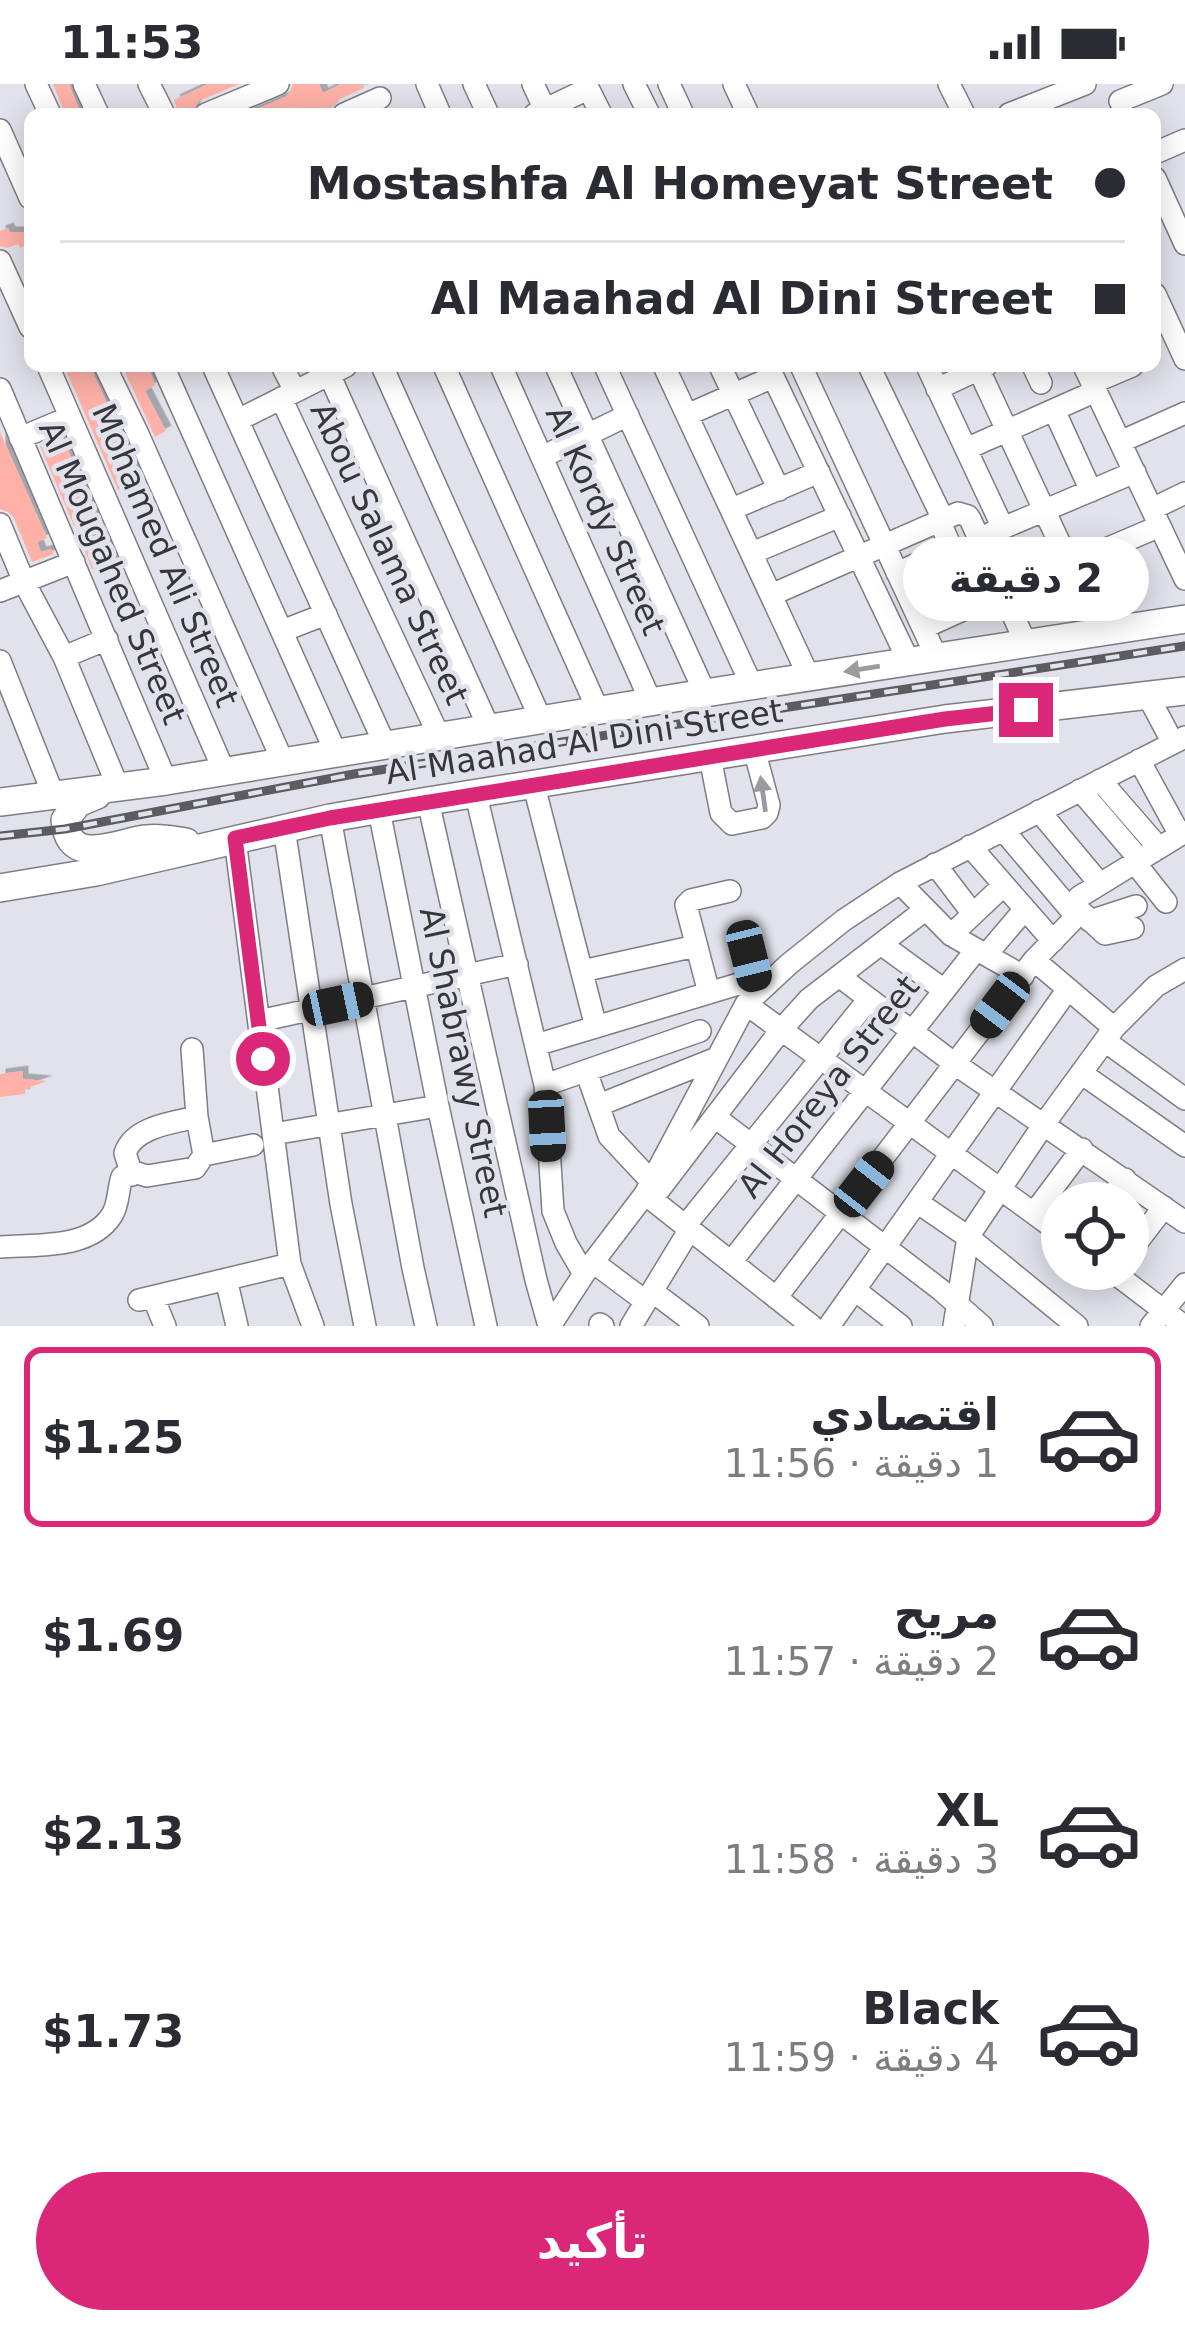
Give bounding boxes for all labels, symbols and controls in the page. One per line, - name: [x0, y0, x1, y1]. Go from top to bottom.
- text: 11:53: [60, 16, 203, 69]
- text: Mostashfa Al Homeyat Street: [307, 157, 1053, 210]
- text: Al Maahad Al Dini Street: [431, 272, 1053, 325]
- street label: Abou Salama Street: [302, 396, 477, 711]
- street label: Mohamed Ali Street: [84, 398, 247, 713]
- street label: Al Kordy Street: [538, 400, 674, 641]
- street label: Al Mougahed Street: [31, 415, 194, 730]
- callout: 2 دقيقة: [903, 536, 1149, 620]
- text: 2 دقيقة: [949, 556, 1103, 601]
- one-way arrow: [843, 660, 880, 679]
- route end: [999, 683, 1053, 737]
- street label: Al Maahad Al Dini Street: [383, 691, 785, 792]
- one-way arrow: [753, 775, 772, 812]
- street label: Al Shabrawy Street: [412, 903, 515, 1221]
- car: [723, 917, 775, 995]
- car: [964, 965, 1036, 1045]
- street label: Al Horeya Street: [730, 968, 927, 1205]
- car: [299, 979, 377, 1029]
- route start: [236, 1032, 290, 1086]
- car: [527, 1089, 567, 1163]
- car: [828, 1145, 900, 1223]
- map controls: [1041, 1182, 1149, 1290]
- button: locate: [1041, 1182, 1149, 1290]
- icon: car: [1035, 1383, 1143, 1491]
- text: اقتصادي: [810, 1388, 999, 1441]
- text: $1.25: [42, 1411, 184, 1464]
- text: 1 دقيقة · 11:56: [724, 1441, 999, 1486]
- icon: car: [1035, 1581, 1143, 1689]
- text: مريح: [894, 1586, 999, 1639]
- text: $1.69: [42, 1609, 184, 1662]
- text: 2 دقيقة · 11:57: [724, 1639, 999, 1684]
- icon: car: [1035, 1779, 1143, 1887]
- text: XL: [936, 1784, 999, 1837]
- text: $2.13: [42, 1807, 184, 1860]
- text: 3 دقيقة · 11:58: [724, 1837, 999, 1882]
- icon: car: [1035, 1977, 1143, 2085]
- text: Black: [862, 1982, 999, 2035]
- text: $1.73: [42, 2005, 184, 2058]
- text: 4 دقيقة · 11:59: [724, 2035, 999, 2080]
- button: تأكيد: [36, 2172, 1149, 2310]

